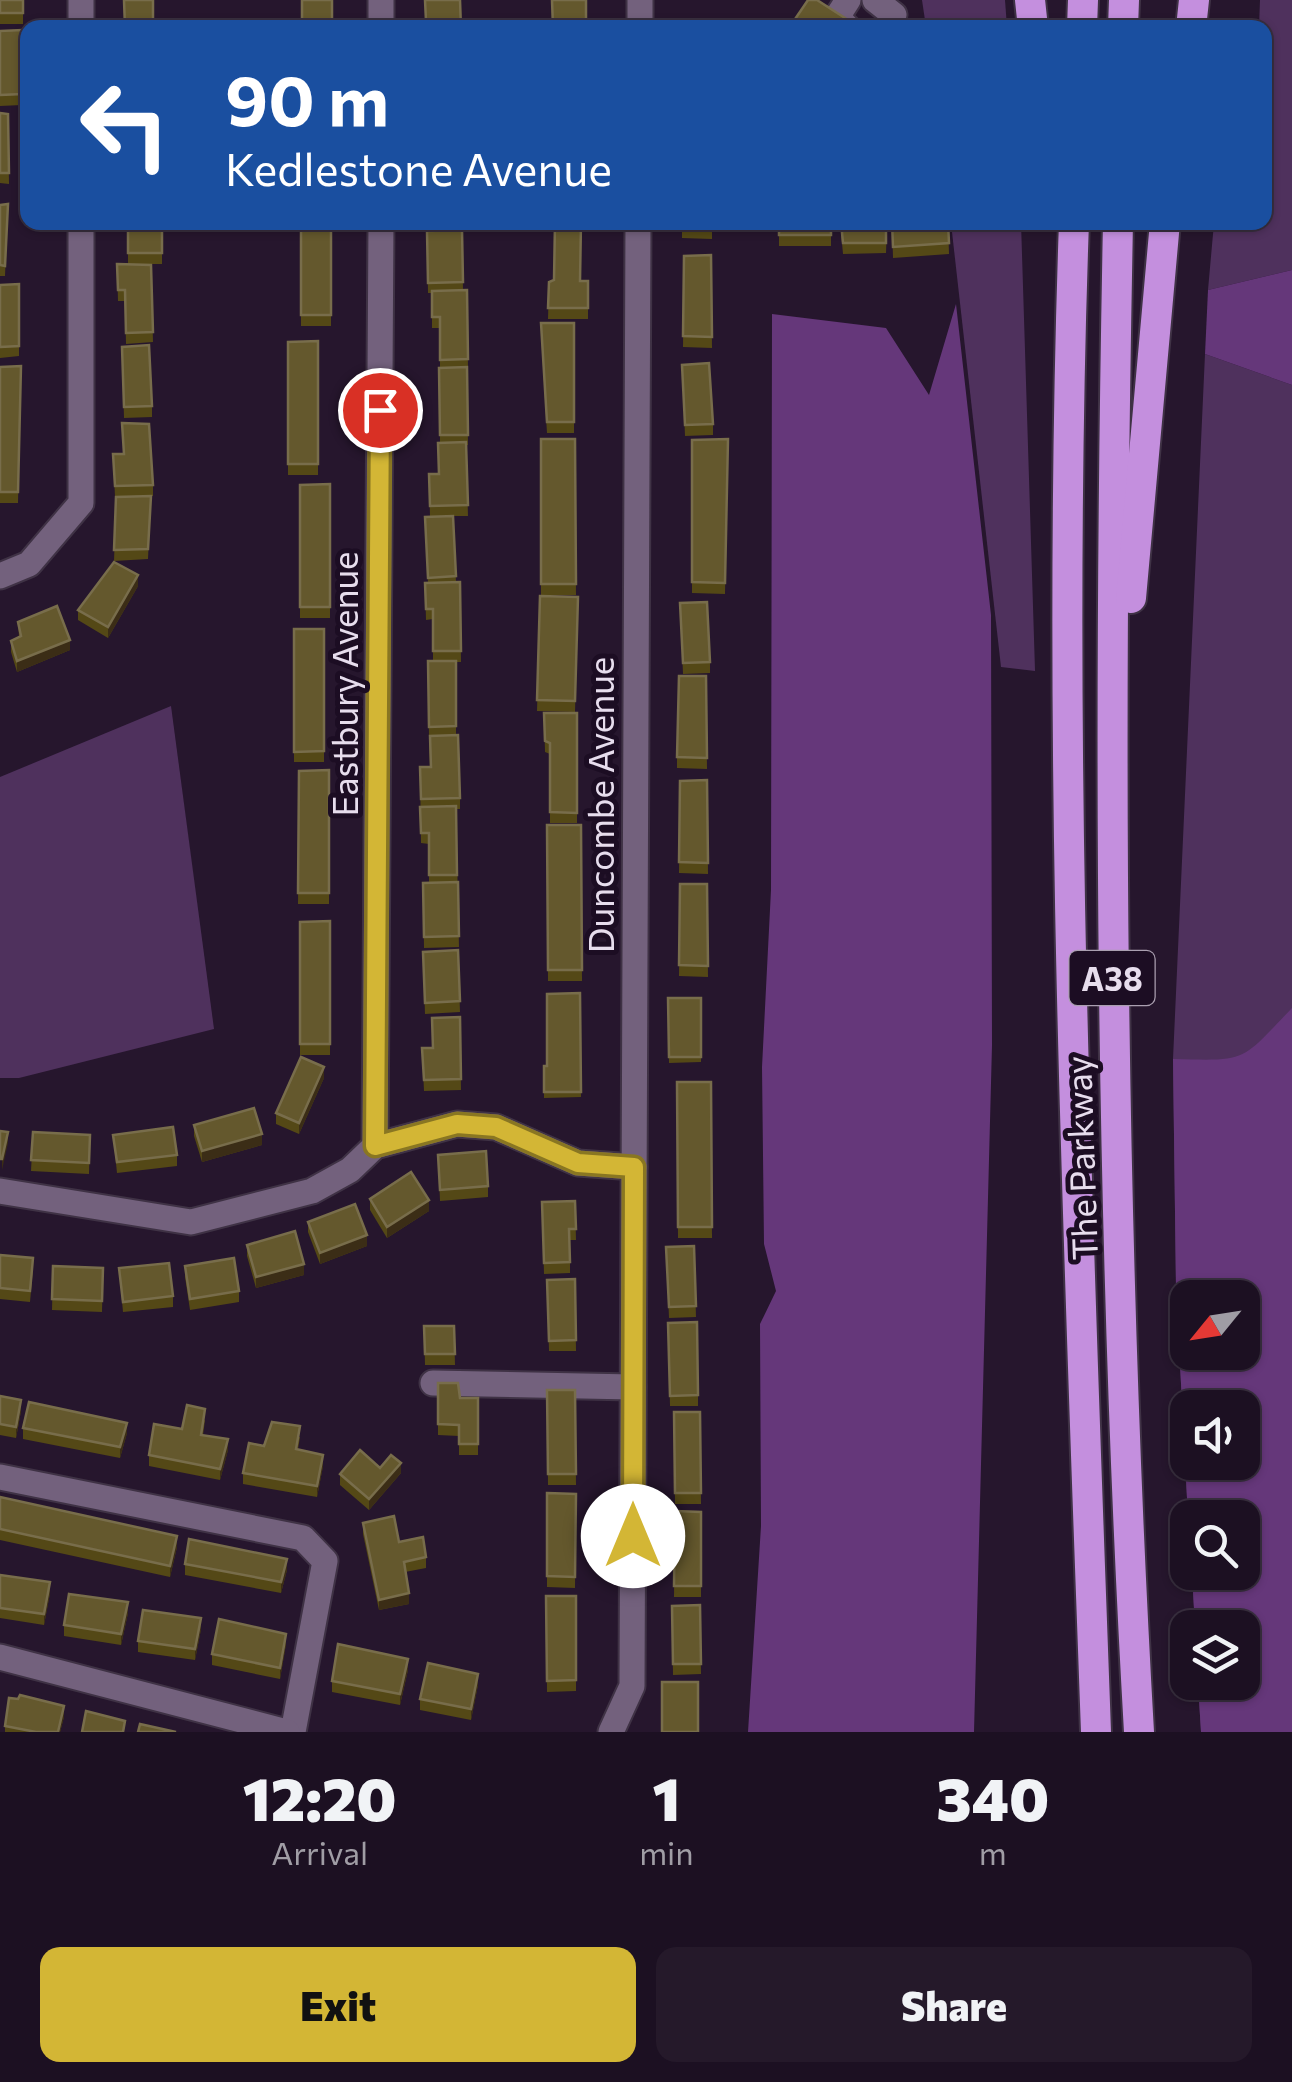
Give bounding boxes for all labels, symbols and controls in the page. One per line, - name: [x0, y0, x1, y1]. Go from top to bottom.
- text: 90 m: [225, 55, 389, 140]
- icon: left: [60, 60, 190, 190]
- text: Kedlestone Avenue: [225, 140, 612, 195]
- pin: [338, 368, 423, 453]
- icon: arrive: [353, 383, 408, 438]
- street label: Eastbury Avenue: [322, 552, 365, 816]
- street label: Duncombe Avenue: [578, 657, 621, 953]
- road number: A38: [1070, 951, 1154, 1005]
- street label: The Parkway: [1055, 1055, 1105, 1261]
- north arrow: [1170, 1280, 1260, 1370]
- map controls: [1170, 1280, 1260, 1700]
- button: sound: [1170, 1390, 1260, 1480]
- position arrow: [581, 1484, 685, 1588]
- button: search: [1170, 1500, 1260, 1590]
- button: layers: [1170, 1610, 1260, 1700]
- text: 12:20: [243, 1760, 397, 1833]
- text: 1: [652, 1760, 680, 1833]
- text: 340: [936, 1760, 1049, 1833]
- text: Arrival: [271, 1832, 368, 1872]
- text: min: [639, 1832, 694, 1872]
- text: m: [979, 1832, 1007, 1872]
- button: Exit: [40, 1947, 636, 2062]
- button: Share: [656, 1947, 1252, 2062]

